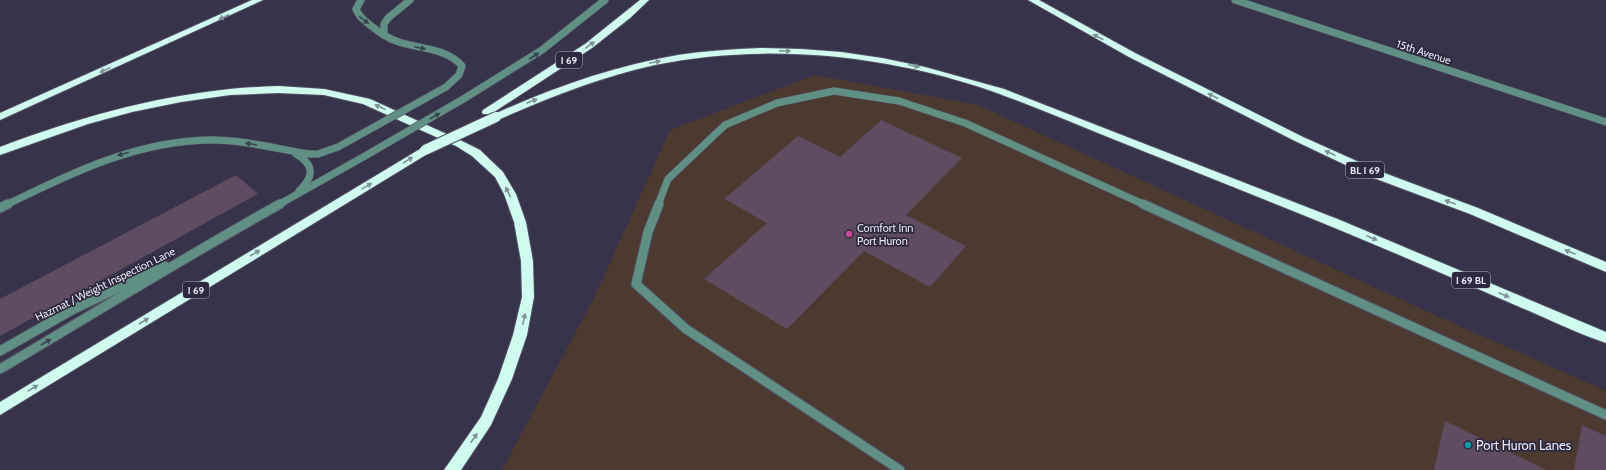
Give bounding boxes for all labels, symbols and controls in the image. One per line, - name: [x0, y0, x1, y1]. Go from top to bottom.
- one-way arrow: [218, 14, 229, 20]
- one-way arrow: [359, 16, 370, 24]
- one-way arrow: [1092, 33, 1104, 40]
- street label: 15th Avenue: [1395, 37, 1453, 68]
- one-way arrow: [585, 41, 595, 49]
- one-way arrow: [414, 45, 427, 51]
- one-way arrow: [779, 48, 792, 54]
- one-way arrow: [529, 52, 539, 60]
- road number: I 69: [556, 52, 582, 68]
- one-way arrow: [649, 59, 662, 65]
- one-way arrow: [907, 64, 920, 70]
- one-way arrow: [99, 67, 111, 73]
- one-way arrow: [1207, 93, 1219, 99]
- one-way arrow: [526, 98, 537, 104]
- one-way arrow: [374, 104, 386, 110]
- one-way arrow: [429, 112, 441, 119]
- one-way arrow: [245, 141, 257, 147]
- one-way arrow: [1324, 150, 1335, 156]
- one-way arrow: [117, 151, 129, 157]
- one-way arrow: [402, 157, 414, 164]
- road number: BL I 69: [1346, 162, 1384, 178]
- one-way arrow: [361, 182, 373, 189]
- one-way arrow: [505, 187, 511, 198]
- one-way arrow: [1443, 199, 1455, 205]
- place label: Comfort Inn Port Huron: [857, 221, 914, 248]
- marker: Comfort Inn Port Huron: [844, 229, 854, 239]
- one-way arrow: [1366, 235, 1377, 241]
- street label: Hazmat / Weight Inspection Lane: [33, 244, 178, 324]
- one-way arrow: [1564, 248, 1576, 255]
- one-way arrow: [249, 250, 261, 257]
- road number: I 69 BL: [1452, 272, 1490, 288]
- road number: I 69: [183, 282, 209, 298]
- one-way arrow: [1499, 292, 1511, 298]
- one-way arrow: [521, 313, 527, 325]
- one-way arrow: [138, 317, 150, 324]
- one-way arrow: [40, 339, 52, 346]
- one-way arrow: [27, 385, 39, 392]
- one-way arrow: [470, 433, 478, 444]
- place label: Port Huron Lanes: [1476, 437, 1572, 453]
- marker: Port Huron Lanes: [1463, 440, 1473, 450]

